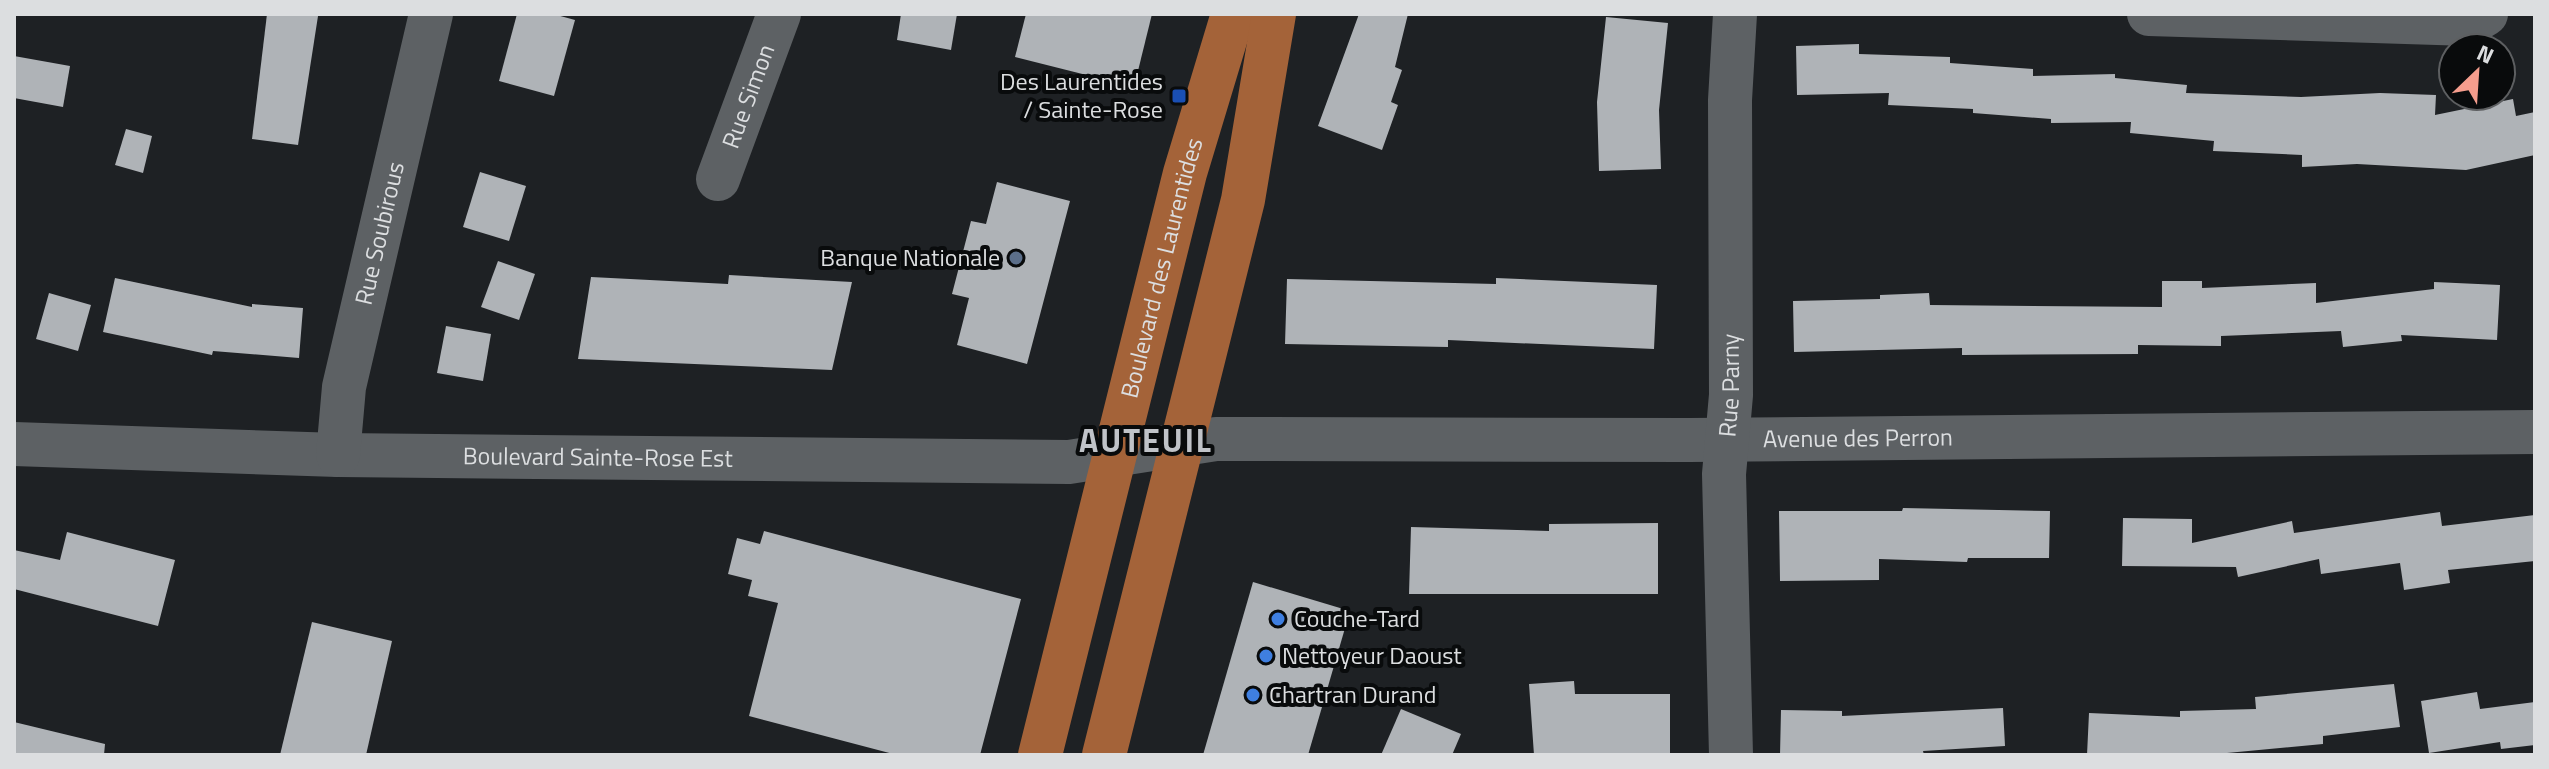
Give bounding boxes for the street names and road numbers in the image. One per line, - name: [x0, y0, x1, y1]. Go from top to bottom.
- street label: Rue Simon: [712, 39, 783, 153]
- street label: Boulevard des Laurentides: [1111, 133, 1212, 402]
- street label: Rue Soubirous: [345, 158, 413, 308]
- street label: Rue Parny: [1708, 333, 1748, 439]
- street label: Avenue des Perron: [1763, 419, 1953, 456]
- street label: Boulevard Sainte-Rose Est: [463, 437, 734, 476]

